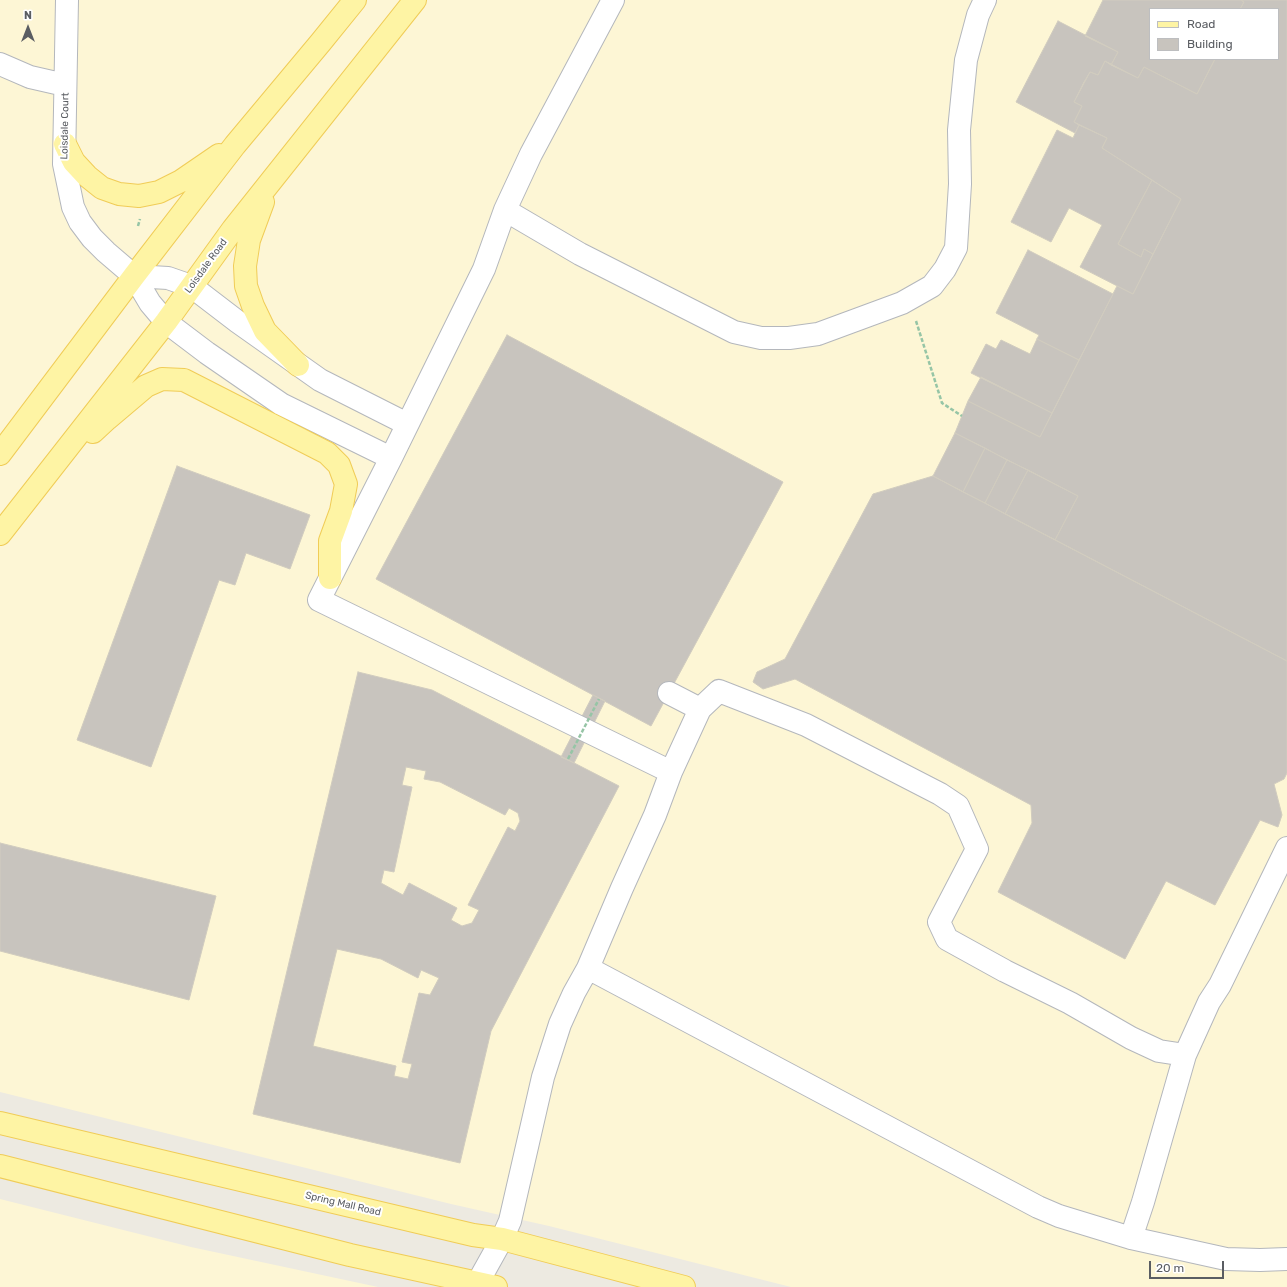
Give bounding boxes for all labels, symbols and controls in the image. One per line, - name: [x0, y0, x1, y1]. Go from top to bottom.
- north arrow: [8, 8, 48, 48]
- legend: [1149, 8, 1279, 60]
- text: N: [24, 9, 32, 22]
- text: Road: [1187, 17, 1215, 31]
- text: Building: [1187, 37, 1233, 51]
- street label: Loisdale Court: [58, 92, 72, 160]
- street label: Loisdale Road: [182, 236, 230, 296]
- street label: Spring Mall Road: [304, 1189, 382, 1219]
- scale bar: [1151, 1253, 1226, 1279]
- text: 20 m: [1156, 1261, 1184, 1275]

